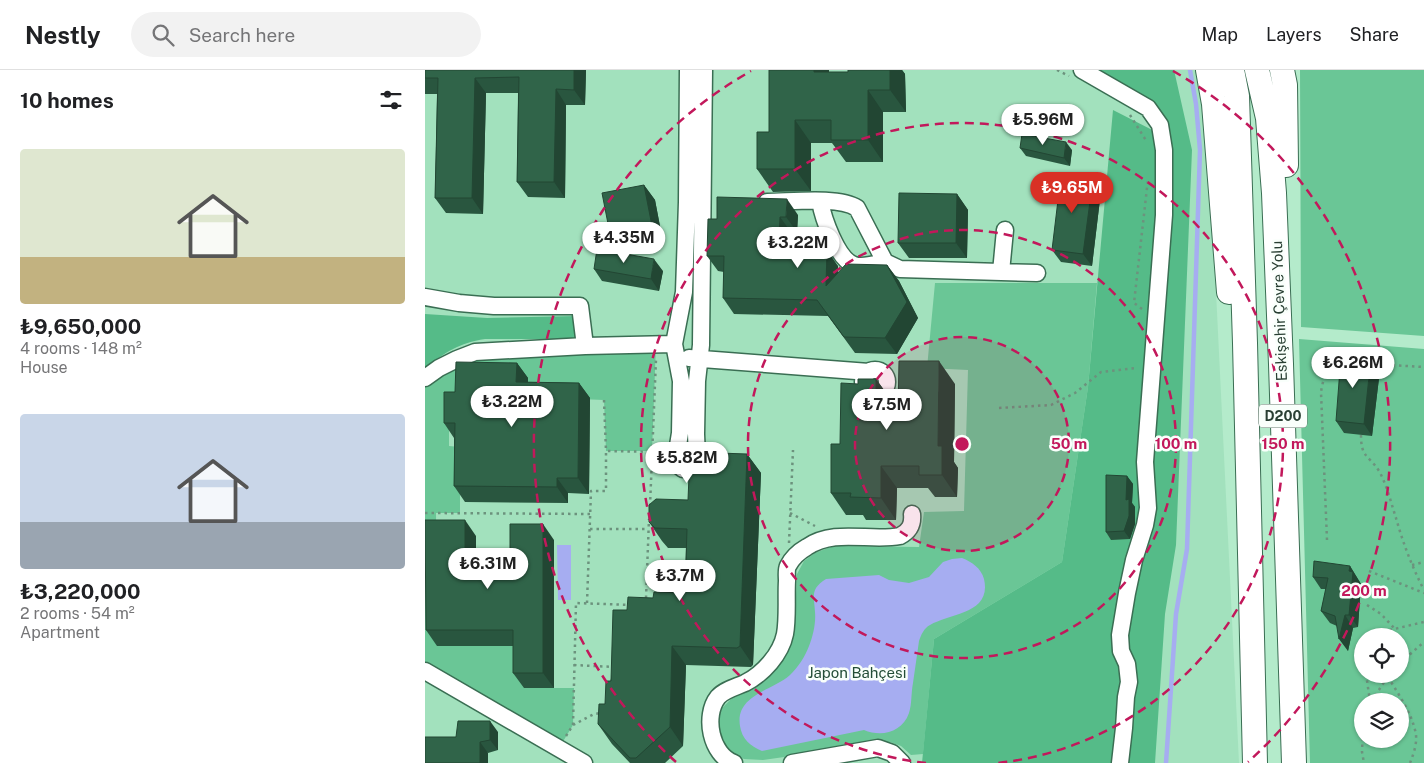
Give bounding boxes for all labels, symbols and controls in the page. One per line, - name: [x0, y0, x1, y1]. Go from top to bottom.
- search box: [131, 12, 481, 57]
- text: Nestly: [25, 21, 101, 49]
- icon: search: [149, 21, 177, 49]
- text: Search here: [189, 24, 295, 46]
- text: Map: [1202, 24, 1238, 45]
- text: Layers: [1266, 24, 1322, 45]
- text: Share: [1350, 24, 1399, 45]
- icon: filters: [377, 86, 405, 114]
- text: 10 homes: [20, 88, 114, 113]
- pin: ₺5.96M: [1002, 104, 1084, 146]
- text: ₺5.96M: [1012, 110, 1074, 129]
- pin: ₺9.65M: [1031, 172, 1113, 214]
- text: ₺9.65M: [1041, 178, 1103, 197]
- icon: home: [168, 181, 258, 271]
- pin: ₺4.35M: [583, 222, 665, 264]
- pin: ₺3.22M: [757, 226, 839, 269]
- text: ₺4.35M: [593, 228, 655, 247]
- text: ₺3.22M: [768, 233, 828, 252]
- street label: Eskişehir Çevre Yolu: [1268, 240, 1290, 382]
- text: ₺9,650,000: [20, 314, 141, 339]
- text: 4 rooms · 148 m²: [20, 339, 142, 358]
- pin: ₺6.26M: [1312, 346, 1394, 389]
- text: ₺6.26M: [1322, 353, 1384, 372]
- text: House: [20, 358, 68, 377]
- pin: ₺3.22M: [471, 386, 553, 428]
- pin: ₺7.5M: [852, 388, 922, 431]
- text: ₺3.22M: [482, 392, 542, 411]
- text: ₺7.5M: [863, 395, 911, 414]
- road number: D200: [1259, 404, 1307, 428]
- centre of rings: [953, 435, 971, 453]
- text: 50 m: [1051, 435, 1087, 452]
- text: 100 m: [1155, 435, 1197, 452]
- text: 150 m: [1261, 435, 1305, 452]
- pin: ₺5.82M: [646, 442, 728, 484]
- icon: home: [168, 446, 258, 536]
- text: ₺5.82M: [656, 448, 718, 467]
- pin: ₺6.31M: [447, 548, 529, 590]
- text: ₺6.31M: [459, 554, 517, 573]
- pin: ₺3.7M: [645, 560, 715, 602]
- text: ₺3.7M: [656, 566, 704, 585]
- text: ₺3,220,000: [20, 579, 140, 604]
- text: 200 m: [1341, 582, 1387, 599]
- text: 2 rooms · 54 m²: [20, 604, 135, 623]
- text: Apartment: [20, 623, 100, 642]
- map controls: [1354, 628, 1409, 748]
- button: locate: [1354, 628, 1409, 683]
- park label: Japon Bahçesi: [808, 664, 906, 681]
- button: layers: [1354, 693, 1409, 748]

